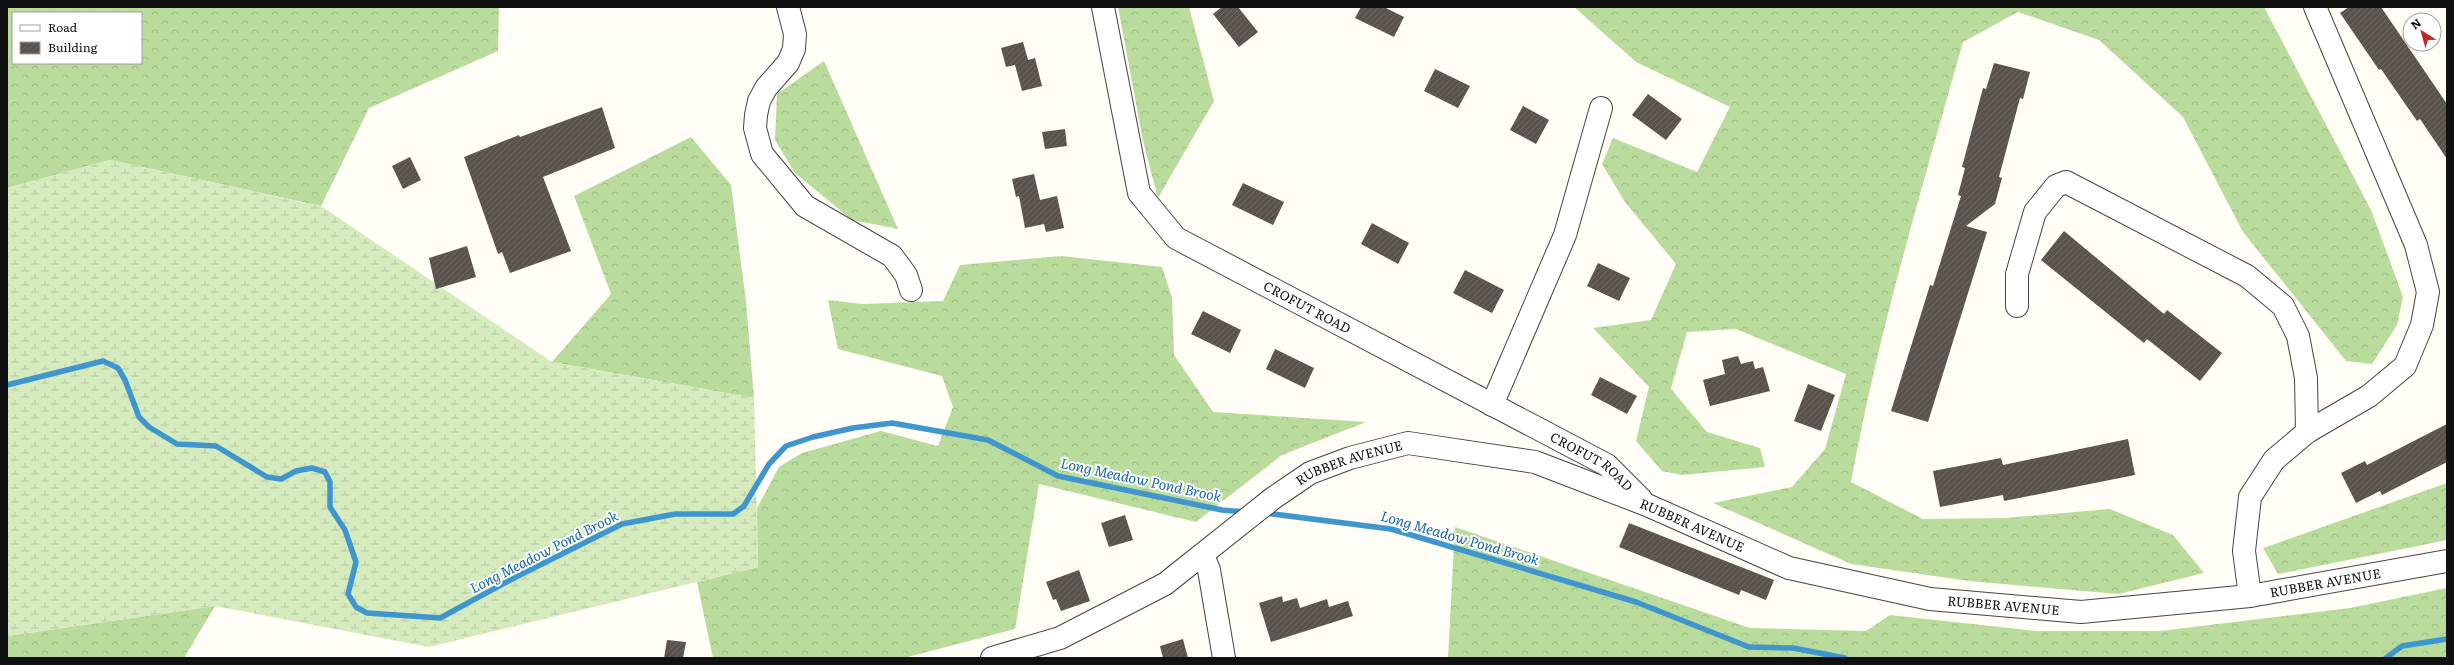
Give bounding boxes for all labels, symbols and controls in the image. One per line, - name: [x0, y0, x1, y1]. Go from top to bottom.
- legend: [12, 12, 142, 64]
- north arrow: [2402, 12, 2442, 52]
- text: N: [2407, 14, 2424, 32]
- text: Road: [48, 18, 78, 36]
- text: Building: [48, 38, 98, 56]
- street label: CROFUT ROAD: [1260, 276, 1355, 338]
- street label: CROFUT ROAD: [1547, 427, 1638, 495]
- street label: RUBBER AVENUE: [1291, 435, 1404, 489]
- water label: Long Meadow Pond Brook: [1059, 452, 1224, 506]
- street label: RUBBER AVENUE: [1637, 493, 1748, 556]
- water label: Long Meadow Pond Brook: [466, 505, 621, 597]
- water label: Long Meadow Pond Brook: [1379, 505, 1542, 569]
- street label: RUBBER AVENUE: [2268, 563, 2382, 601]
- street label: RUBBER AVENUE: [1947, 591, 2060, 619]

